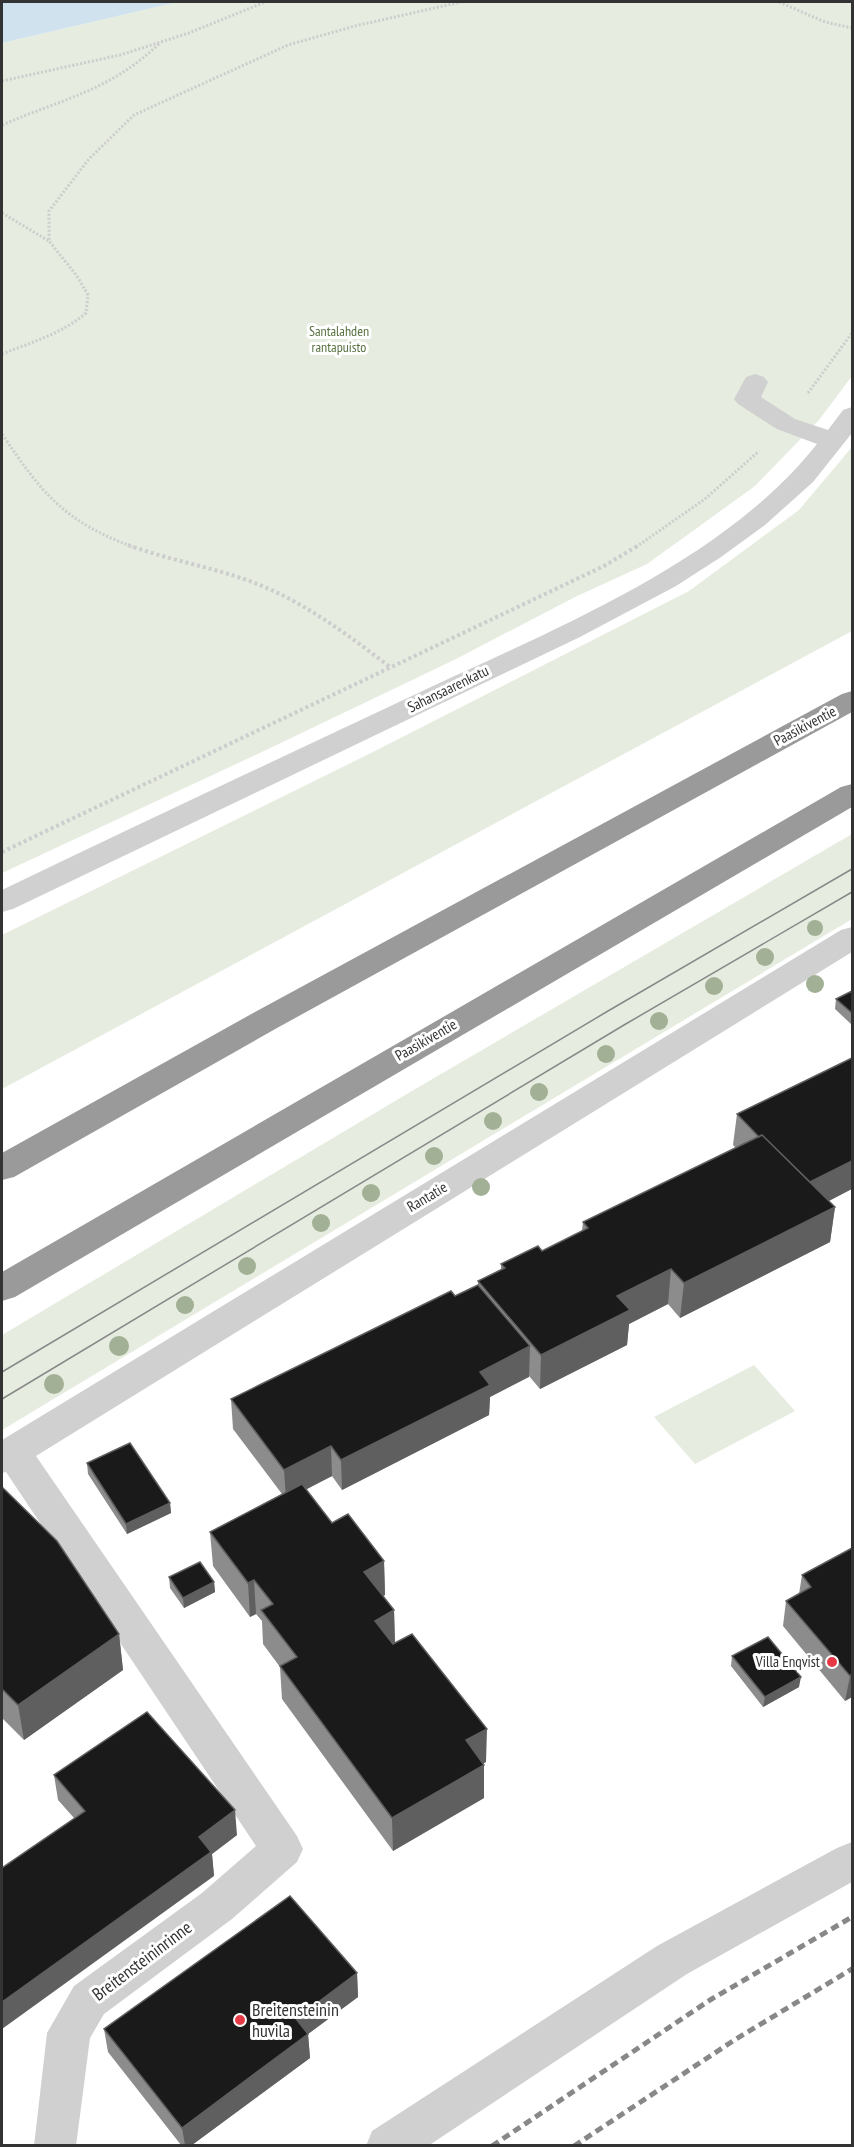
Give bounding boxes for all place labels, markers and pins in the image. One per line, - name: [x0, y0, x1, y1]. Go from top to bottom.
- place label: Villa Enqvist: [755, 1652, 820, 1671]
- marker: Villa Enqvist: [825, 1655, 839, 1669]
- place label: Breitensteinin huvila: [252, 1998, 339, 2042]
- marker: Breitensteinin huvila: [233, 2013, 247, 2027]

